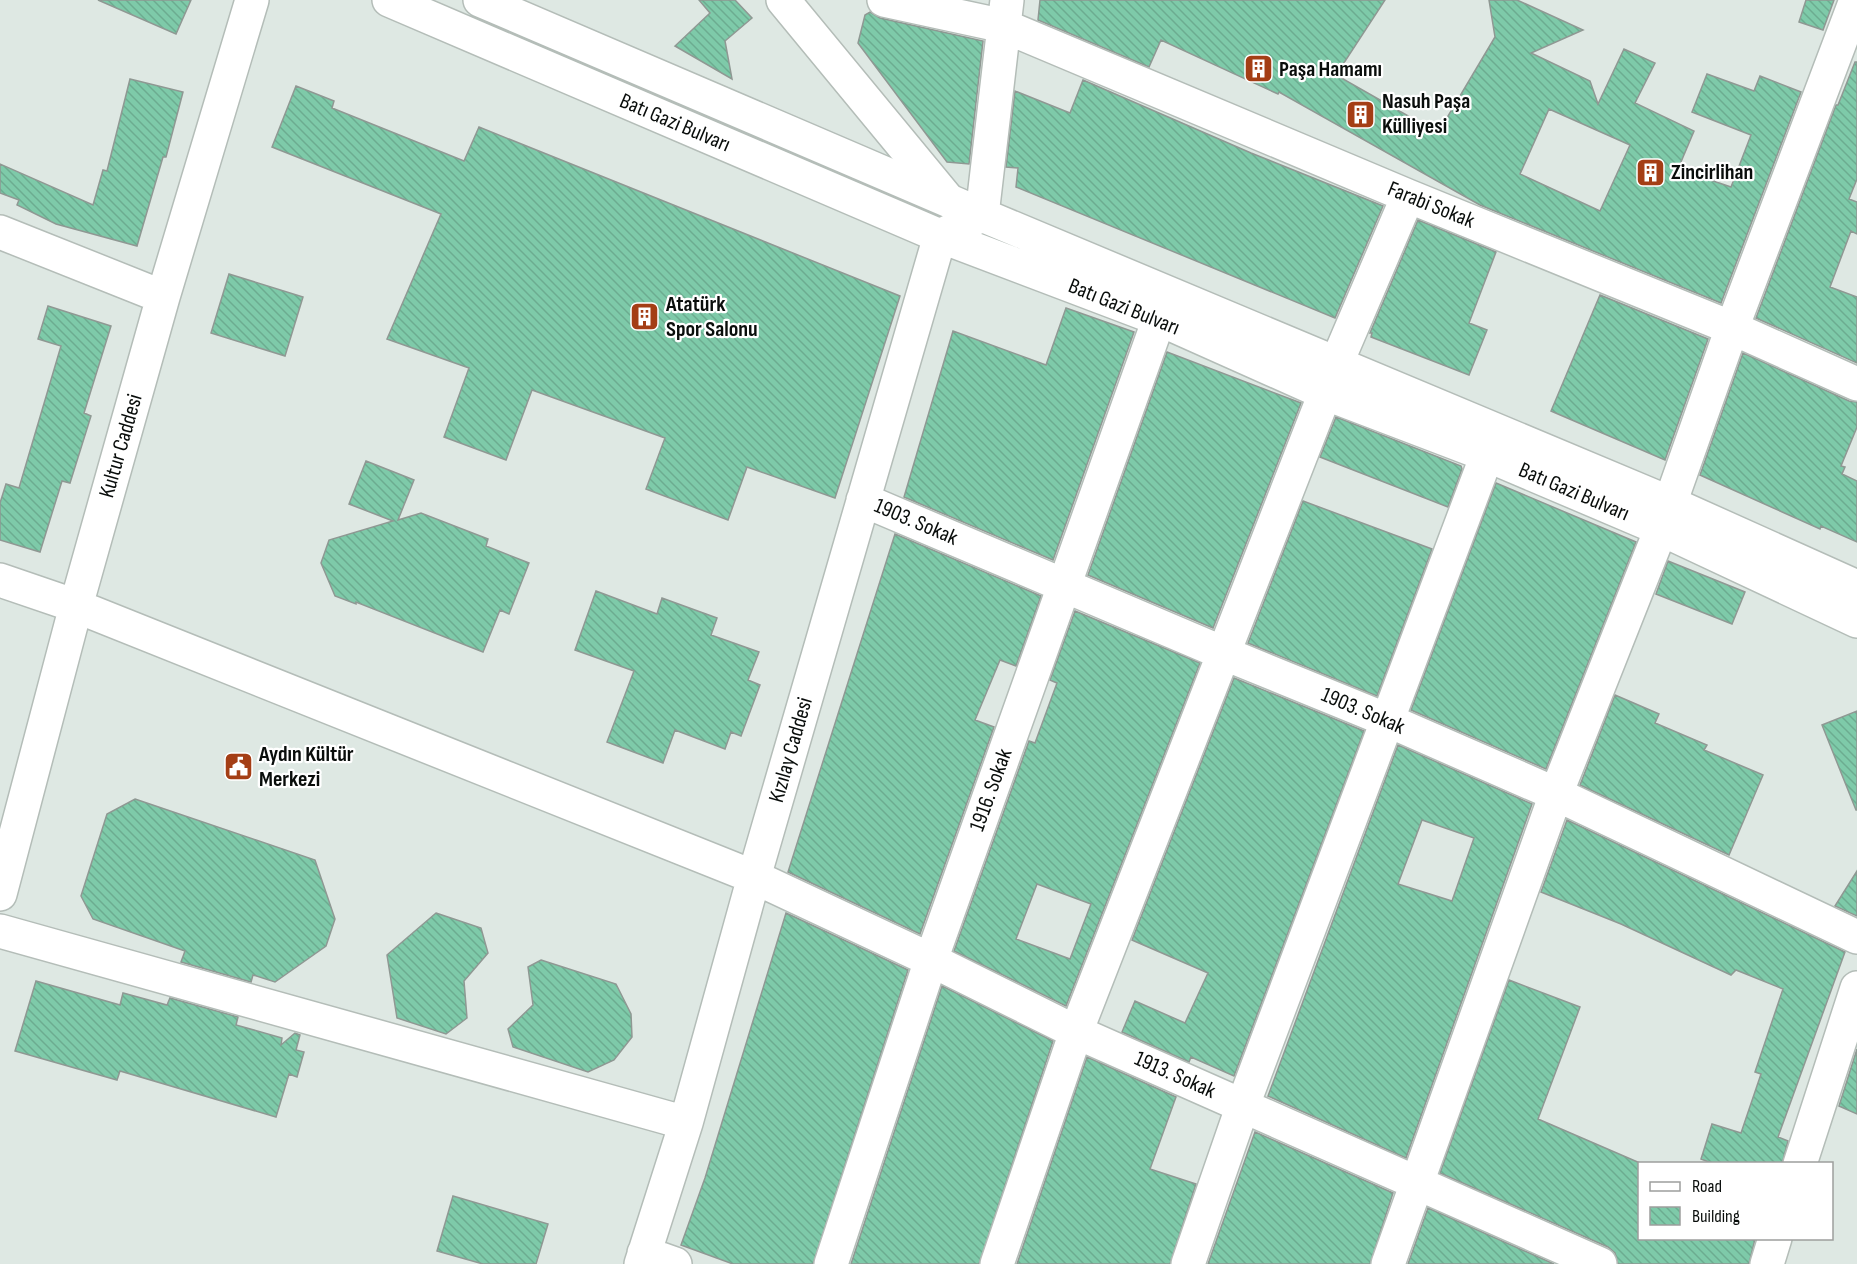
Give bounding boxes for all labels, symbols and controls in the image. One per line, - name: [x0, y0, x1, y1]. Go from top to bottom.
- building icon: Paşa Hamamı: [1242, 53, 1274, 85]
- place label: Paşa Hamamı: [1279, 56, 1382, 83]
- street label: Batı Gazi Bulvarı: [616, 88, 734, 158]
- place label: Nasuh Paşa Külliyesi: [1382, 88, 1470, 140]
- building icon: Nasuh Paşa Külliyesi: [1345, 98, 1377, 130]
- building icon: Zincirlihan: [1634, 156, 1666, 188]
- place label: Zincirlihan: [1671, 159, 1753, 186]
- street label: Farabi Sokak: [1384, 175, 1479, 235]
- street label: Batı Gazi Bulvarı: [1064, 272, 1184, 342]
- place label: Atatürk Spor Salonu: [665, 291, 758, 343]
- building icon: Atatürk Spor Salonu: [629, 301, 661, 333]
- street label: Kultur Caddesi: [93, 391, 149, 501]
- street label: Batı Gazi Bulvarı: [1515, 457, 1633, 527]
- street label: 1903. Sokak: [870, 492, 962, 552]
- street label: 1903. Sokak: [1317, 681, 1409, 741]
- street label: Kızılay Caddesi: [763, 694, 819, 806]
- place label: Aydın Kültür Merkezi: [258, 741, 354, 793]
- street label: 1916. Sokak: [964, 745, 1019, 835]
- public building icon: Aydın Kültür Merkezi: [222, 751, 254, 783]
- street label: 1913. Sokak: [1130, 1045, 1220, 1105]
- legend: [1638, 1162, 1833, 1240]
- text: Road: [1692, 1176, 1722, 1197]
- text: Building: [1692, 1206, 1740, 1227]

